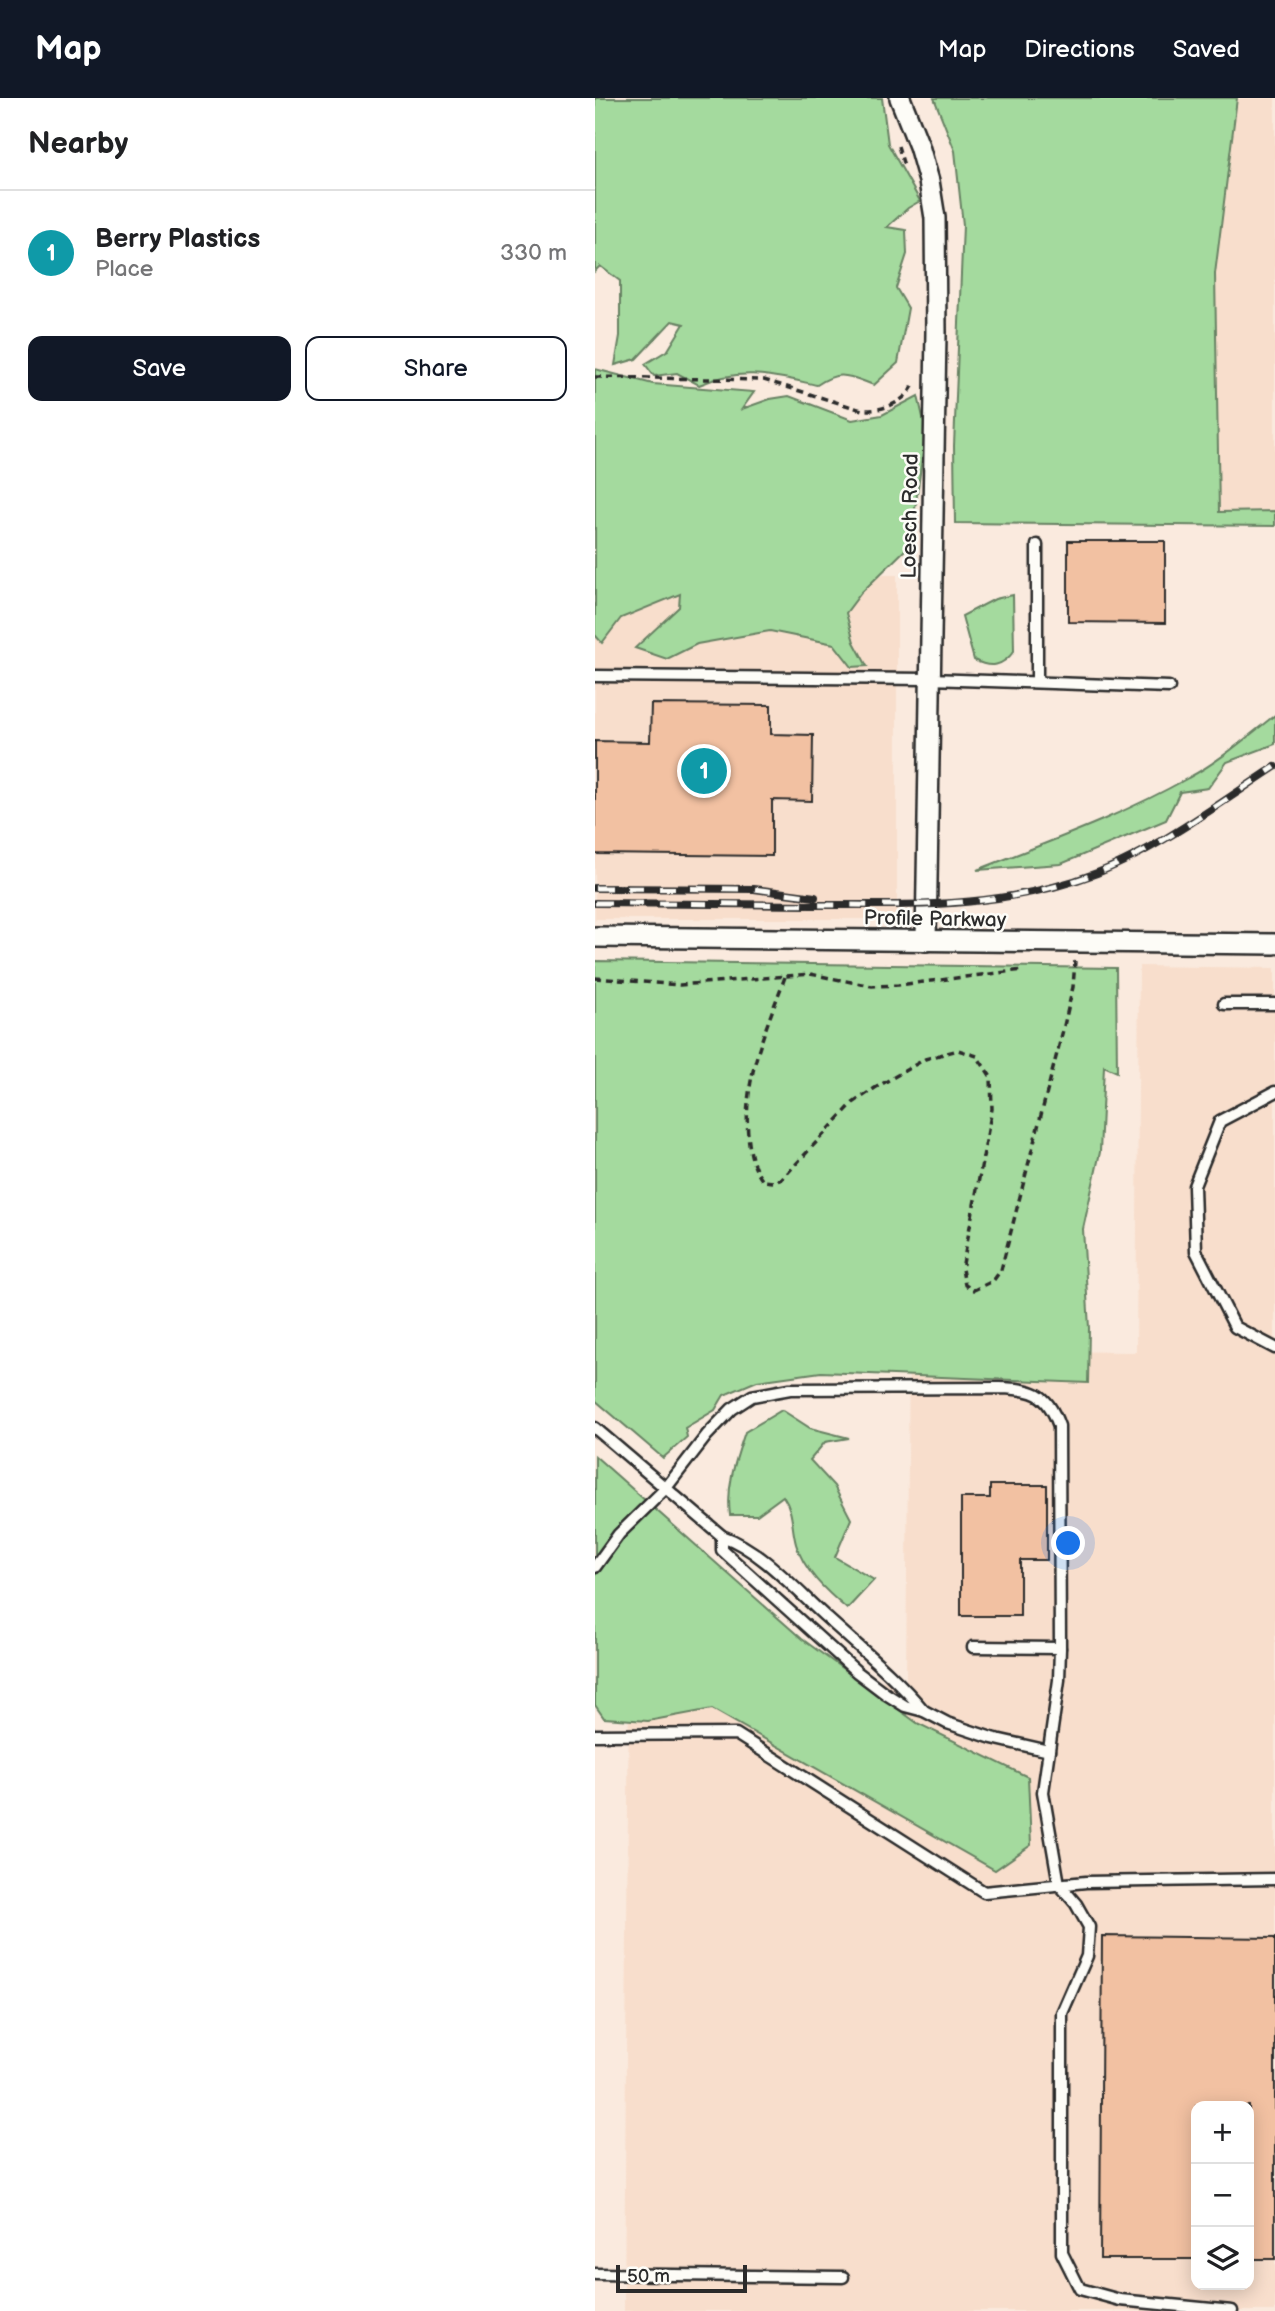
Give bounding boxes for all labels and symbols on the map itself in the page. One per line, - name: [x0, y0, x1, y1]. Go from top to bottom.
- street label: Loesch Road: [896, 453, 924, 579]
- pin: 1: [681, 745, 727, 797]
- street label: Profile Parkway: [863, 905, 1007, 933]
- your location: [1051, 1526, 1085, 1560]
- scale bar: [616, 2262, 747, 2294]

